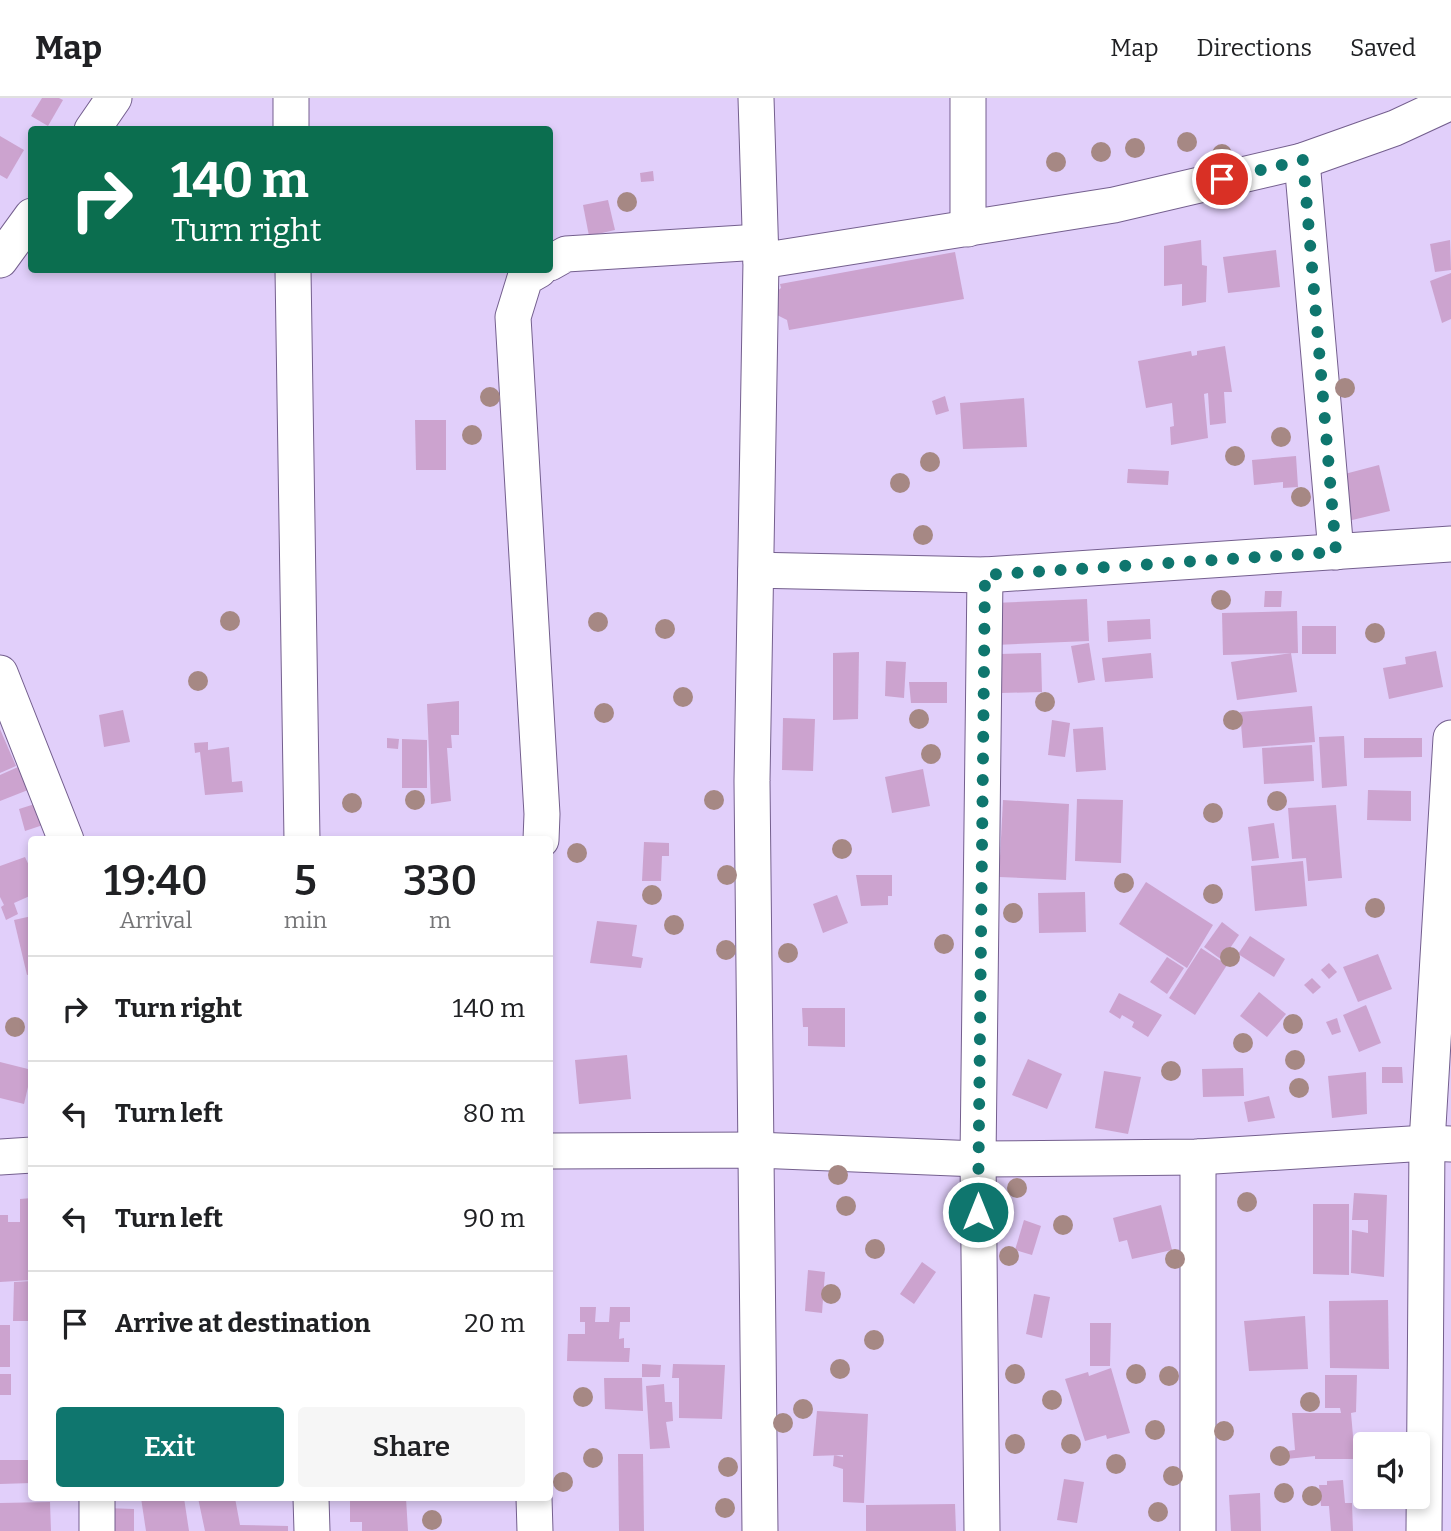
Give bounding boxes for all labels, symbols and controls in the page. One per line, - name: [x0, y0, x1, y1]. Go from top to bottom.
- text: Map: [35, 28, 102, 68]
- text: Map: [1110, 34, 1159, 62]
- text: Directions: [1197, 34, 1312, 62]
- text: Saved: [1350, 34, 1416, 62]
- pin: [1192, 149, 1252, 209]
- text: 140 m: [171, 151, 309, 210]
- icon: right: [56, 154, 147, 245]
- icon: arrive: [1203, 160, 1241, 198]
- text: Turn right: [171, 211, 322, 249]
- text: 19:40: [104, 856, 208, 906]
- text: 5: [294, 856, 317, 906]
- text: 330: [403, 856, 477, 906]
- text: Arrival: [119, 906, 192, 934]
- text: min: [284, 906, 327, 934]
- text: m: [429, 906, 451, 934]
- icon: right: [56, 990, 94, 1028]
- text: Turn right: [115, 993, 242, 1024]
- text: 140 m: [453, 993, 525, 1024]
- icon: left: [56, 1095, 94, 1133]
- text: Turn left: [115, 1098, 223, 1129]
- text: 80 m: [463, 1098, 525, 1129]
- position arrow: [941, 1175, 1015, 1249]
- icon: left: [56, 1200, 94, 1238]
- text: Turn left: [115, 1203, 223, 1234]
- text: 90 m: [463, 1203, 525, 1234]
- icon: arrive: [56, 1305, 94, 1343]
- text: Arrive at destination: [115, 1308, 370, 1339]
- text: 20 m: [464, 1308, 525, 1339]
- button: Exit: [56, 1407, 284, 1487]
- button: Share: [298, 1407, 525, 1487]
- map controls: [1353, 1432, 1430, 1509]
- button: sound: [1353, 1432, 1430, 1509]

